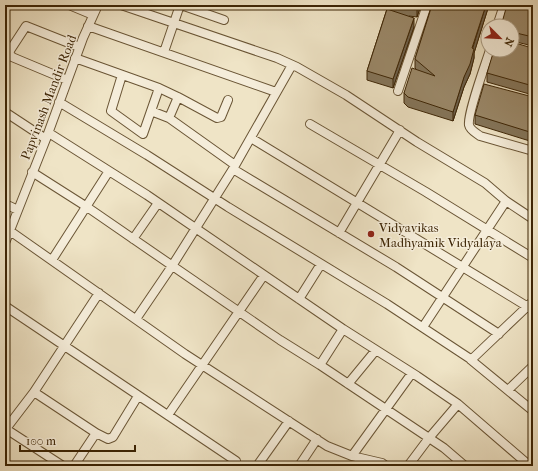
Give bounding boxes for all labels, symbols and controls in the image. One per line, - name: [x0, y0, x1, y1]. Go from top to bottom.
- north arrow: [480, 18, 520, 58]
- street label: Papvinash Mandir Road: [18, 32, 80, 162]
- text: N: [501, 35, 516, 49]
- place label: Vidyavikas Madhyamik Vidyalaya: [378, 220, 503, 250]
- marker: Vidyavikas Madhyamik Vidyalaya: [366, 229, 376, 239]
- scale bar: [20, 427, 135, 453]
- text: 100 m: [26, 434, 56, 448]

